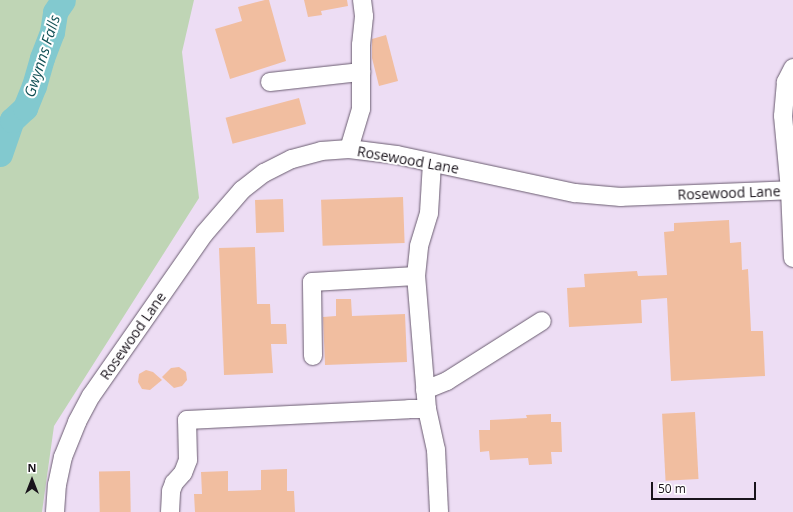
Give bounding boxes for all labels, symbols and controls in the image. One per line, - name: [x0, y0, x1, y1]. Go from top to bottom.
- water label: Gwynns Falls: [20, 13, 64, 99]
- street label: Rosewood Lane: [356, 143, 460, 177]
- street label: Rosewood Lane: [677, 183, 781, 203]
- street label: Rosewood Lane: [97, 289, 169, 383]
- north arrow: [12, 460, 52, 500]
- text: N: [28, 460, 36, 475]
- scale bar: [653, 474, 758, 500]
- text: 50 m: [658, 480, 686, 497]

